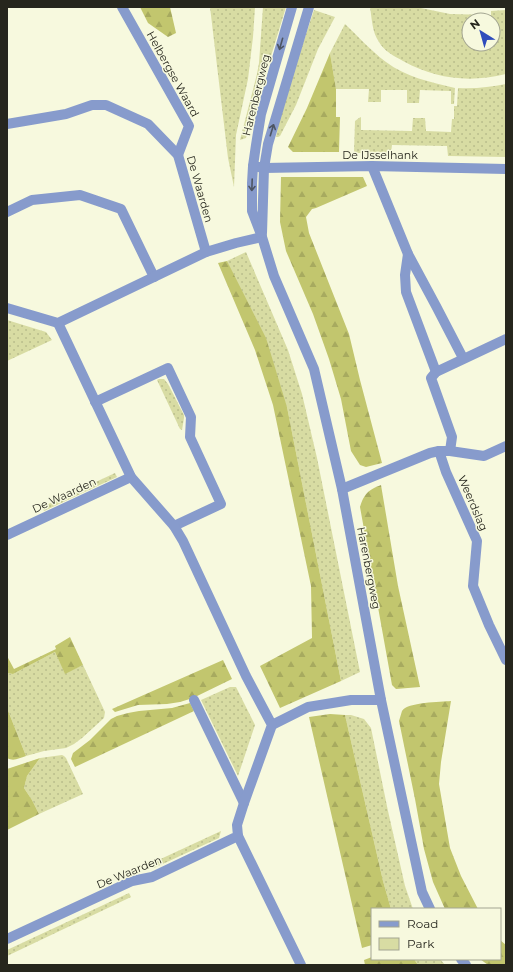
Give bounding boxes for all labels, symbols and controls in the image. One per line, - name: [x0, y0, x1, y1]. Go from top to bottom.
- north arrow: [461, 12, 501, 52]
- text: N: [467, 16, 483, 32]
- street label: Helbergse Waard: [144, 29, 202, 119]
- one-way arrow: [277, 38, 284, 51]
- street label: Harenbergweg: [239, 53, 273, 137]
- one-way arrow: [269, 123, 276, 136]
- street label: De IJsselhank: [342, 148, 418, 162]
- street label: De Waarden: [184, 154, 216, 224]
- one-way arrow: [248, 178, 256, 191]
- street label: Weerdslag: [455, 473, 491, 533]
- street label: De Waarden: [30, 474, 98, 516]
- street label: Harenbergweg: [354, 526, 384, 610]
- street label: De Waarden: [94, 853, 164, 891]
- legend: [371, 908, 501, 960]
- text: Road: [407, 916, 438, 931]
- text: Park: [407, 936, 435, 951]

